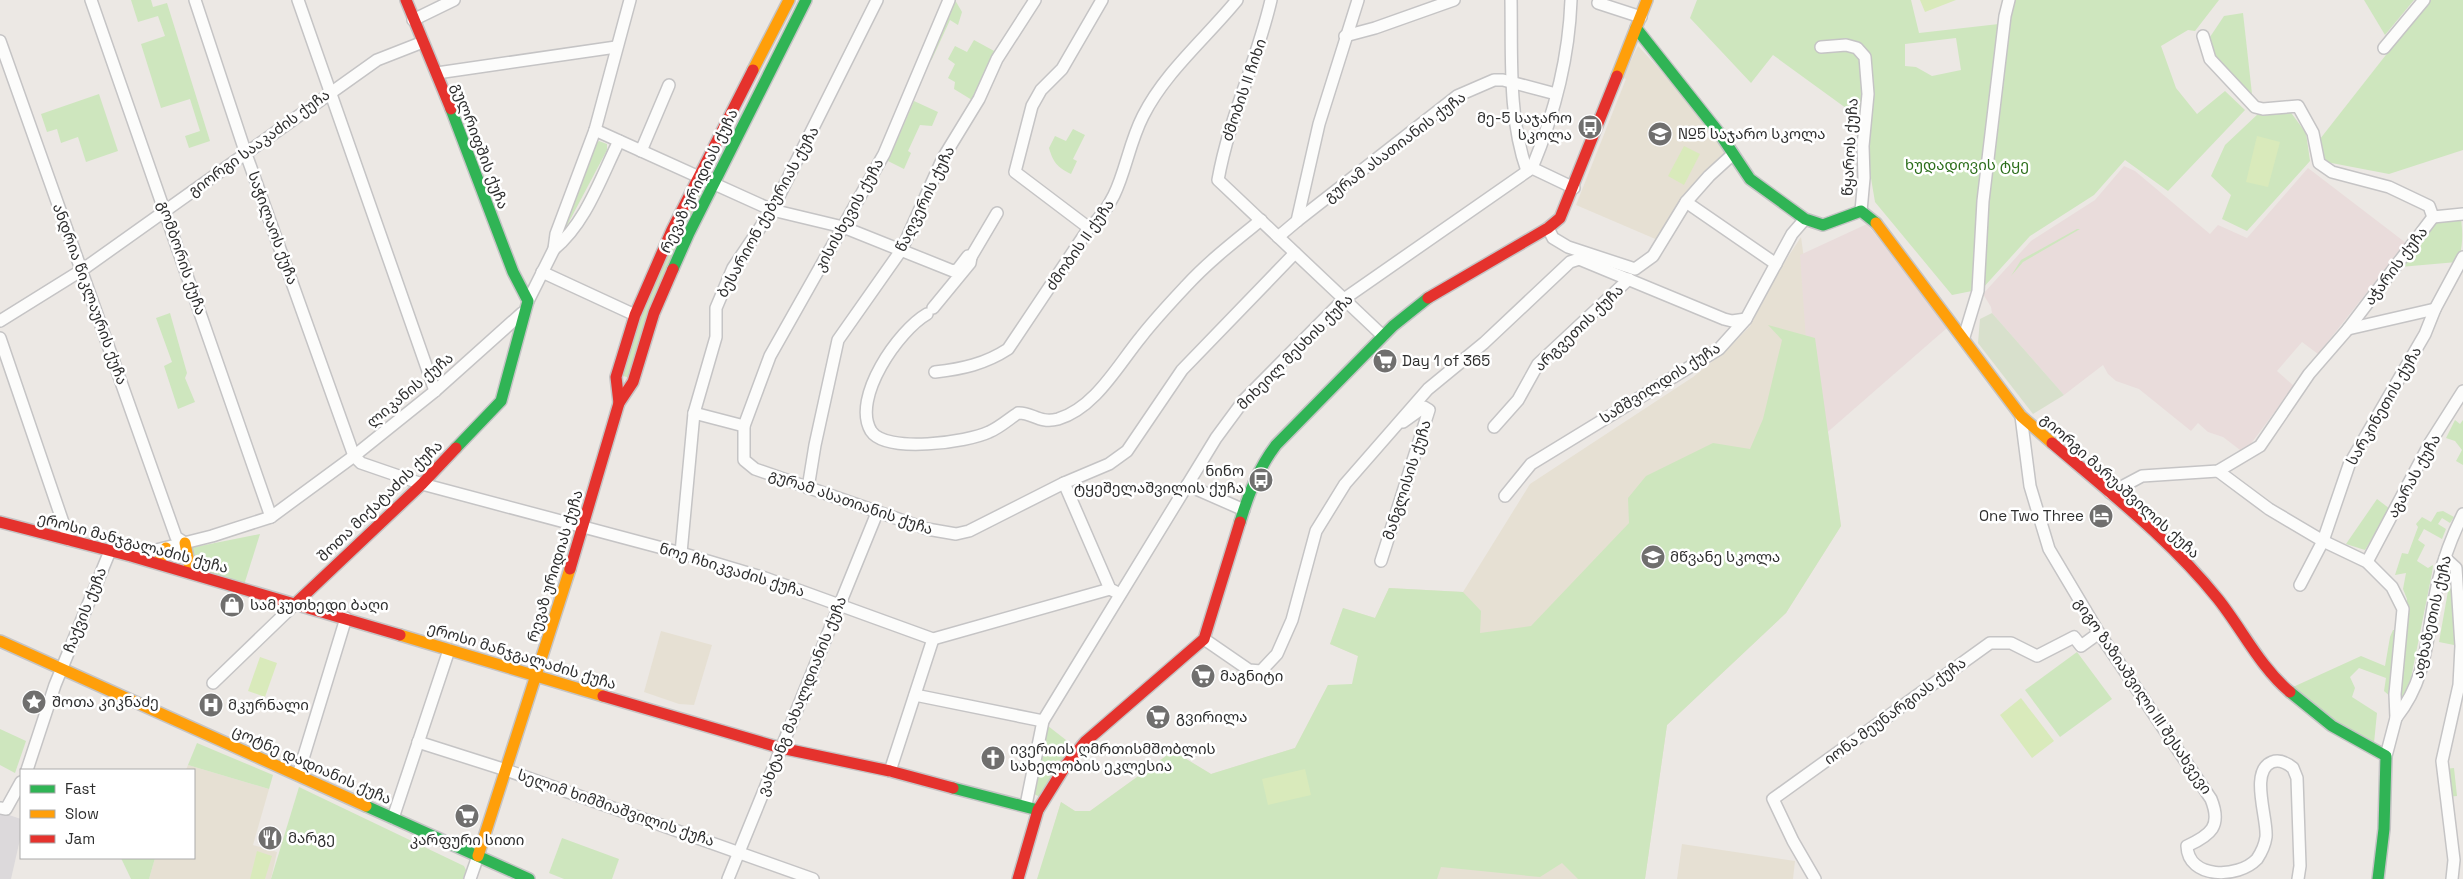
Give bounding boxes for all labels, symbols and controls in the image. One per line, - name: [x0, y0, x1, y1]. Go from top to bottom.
- street label: ძმობის II ჩიხი: [1217, 36, 1270, 144]
- street label: გულრიფშის ქუჩა: [448, 80, 513, 212]
- street label: გიორგი სააკაძის ქუჩა: [184, 85, 333, 200]
- street label: გურამ ასათიანის ქუჩა: [1320, 87, 1469, 206]
- street label: წყაროს ქუჩა: [1837, 97, 1862, 197]
- street label: რევაზ ურიდიას ქუჩა: [655, 106, 742, 256]
- place label: მე-5 საჯარო სკოლა: [1477, 108, 1572, 144]
- bus stop icon: მე-5 საჯარო სკოლა: [1577, 114, 1603, 140]
- school or university icon: №5 საჯარო სკოლა: [1647, 121, 1673, 147]
- street label: ბესარიონ ქებურიას ქუჩა: [712, 123, 823, 301]
- place label: №5 საჯარო სკოლა: [1678, 124, 1826, 143]
- street label: წაღვერის ქუჩა: [891, 143, 958, 255]
- street label: კისისხევის ქუჩა: [810, 155, 888, 275]
- park label: ხუდადოვის ტყე: [1905, 155, 2029, 174]
- street label: საჭილაოს ქუჩა: [244, 169, 303, 287]
- street label: ძმობის II ქუჩა: [1041, 195, 1118, 294]
- street label: გომბორის ქუჩა: [154, 198, 211, 317]
- street label: ანდრია წიკლაურის ქუჩა: [49, 201, 132, 387]
- street label: აჭარის ქუჩა: [2360, 223, 2431, 309]
- street label: არგვეთის ქუჩა: [1530, 280, 1627, 375]
- street label: მიხეილ მესხის ქუჩა: [1233, 290, 1357, 414]
- street label: სამშვილდის ქუჩა: [1596, 338, 1723, 427]
- street label: სარკინეთის ქუჩა: [2342, 343, 2425, 469]
- street label: ლიკანის ქუჩა: [362, 348, 457, 431]
- supermarket icon: Day 1 of 365: [1372, 348, 1398, 374]
- place label: Day 1 of 365: [1402, 351, 1490, 370]
- street label: გიორგი მარუაშვილის ქუჩა: [2037, 409, 2204, 562]
- street label: მანგლისის ქუჩა: [1378, 417, 1435, 542]
- street label: აგარას ქუჩა: [2383, 430, 2444, 521]
- street label: შოთა მიქატაძის ქუჩა: [313, 436, 446, 565]
- place label: ნინო ტყეშელაშვილის ქუჩა: [1074, 461, 1244, 497]
- street label: გურამ ასათიანის ქუჩა: [767, 464, 936, 539]
- bus stop icon: ნინო ტყეშელაშვილის ქუჩა: [1248, 467, 1274, 493]
- street label: რევაზ ურიდიას ქუჩა: [522, 488, 587, 644]
- hotel icon: One Two Three: [2088, 503, 2114, 529]
- place label: One Two Three: [1979, 506, 2084, 525]
- street label: ეროსი მანჯგალაძის ქუჩა: [36, 508, 230, 577]
- street label: ნოე ჩხიკვაძის ქუჩა: [657, 538, 807, 601]
- school or university icon: მწვანე სკოლა: [1640, 544, 1666, 570]
- place label: მწვანე სკოლა: [1670, 547, 1780, 566]
- street label: აფხაზეთის ქუჩა: [2408, 553, 2455, 680]
- street label: ჩაქვის ქუჩა: [59, 564, 110, 655]
- shop icon: სამკუთხედი ბაღი: [219, 592, 245, 618]
- street label: ვახტანგ მახალდიანის ქუჩა: [753, 593, 850, 798]
- street label: გიგო ზაზიაშვილი III შესახვევი: [2070, 594, 2216, 798]
- place label: სამკუთხედი ბაღი: [250, 595, 389, 614]
- street label: ეროსი მანჯგალაძის ქუჩა: [425, 618, 619, 693]
- street label: იონა მეუნარგიას ქუჩა: [1820, 653, 1969, 769]
- supermarket icon: მაგნიტი: [1190, 663, 1216, 689]
- place label: მაგნიტი: [1220, 666, 1283, 685]
- place icon: შოთა კიკნაძე: [21, 689, 47, 715]
- place label: შოთა კიკნაძე: [52, 692, 159, 711]
- hospital icon: მკურნალი: [198, 692, 224, 718]
- place label: მკურნალი: [228, 695, 309, 714]
- supermarket icon: გვირილა: [1145, 704, 1171, 730]
- place label: გვირილა: [1176, 707, 1247, 726]
- street label: ცოტნე დადიანის ქუჩა: [230, 721, 395, 808]
- place label: ივერიის ღმრთისმშობლის სახელობის ეკლესია: [1010, 739, 1216, 775]
- church icon: ივერიის ღმრთისმშობლის სახელობის ეკლესია: [980, 745, 1006, 771]
- street label: სელიმ ხიმშიაშვილის ქუჩა: [515, 765, 717, 850]
- legend: [20, 769, 195, 859]
- text: Fast: [65, 779, 96, 798]
- supermarket icon: კარფური სითი: [454, 803, 480, 829]
- text: Slow: [65, 804, 99, 823]
- restaurant icon: მარგე: [257, 825, 283, 851]
- place label: მარგე: [288, 828, 335, 847]
- text: Jam: [65, 829, 95, 848]
- place label: კარფური სითი: [410, 830, 524, 849]

